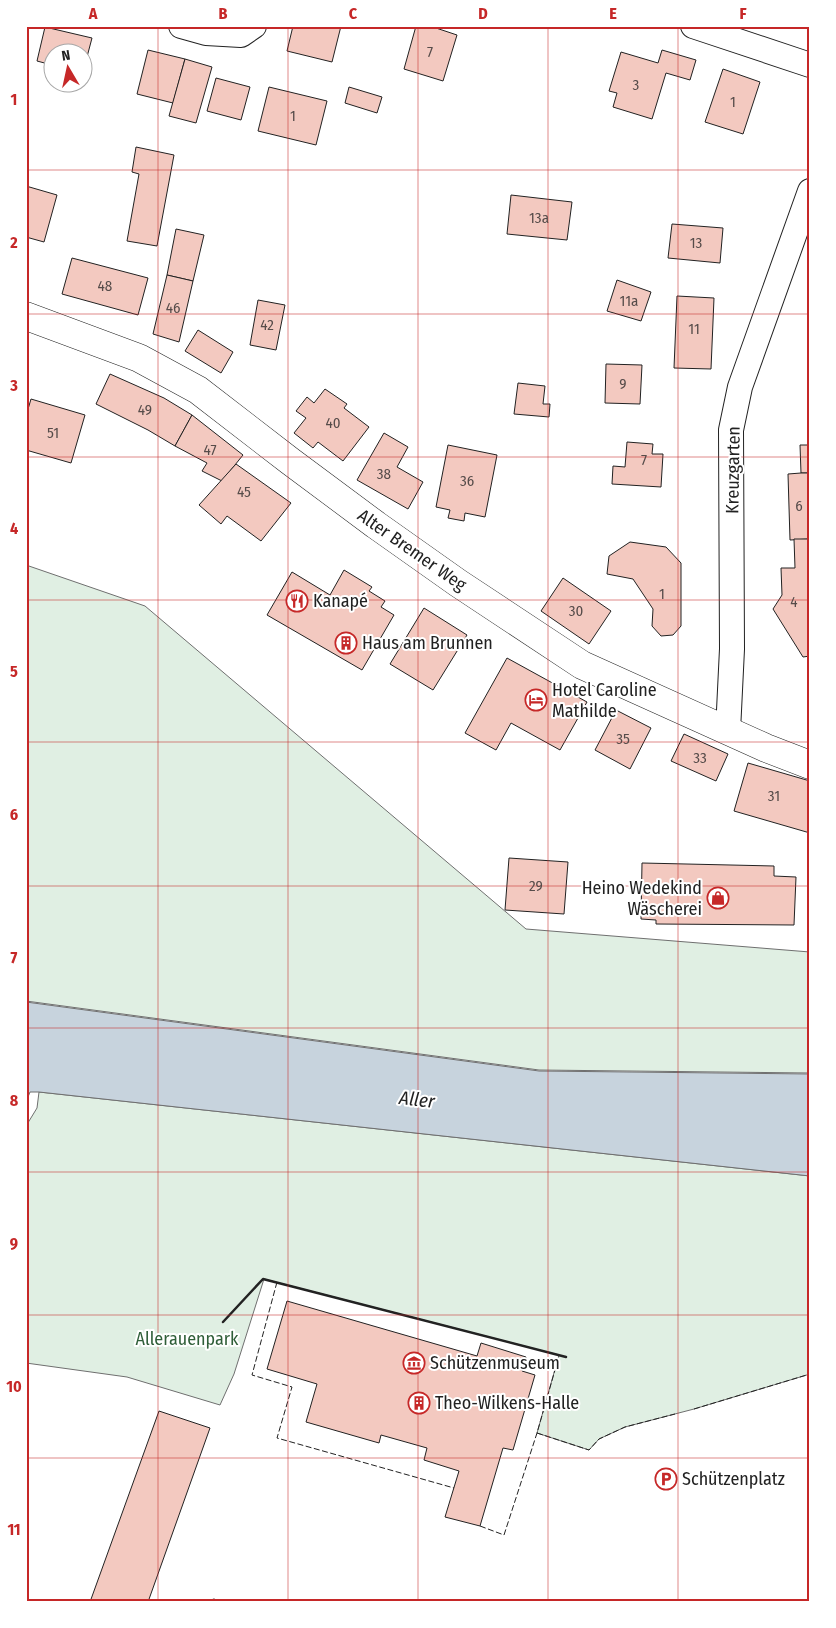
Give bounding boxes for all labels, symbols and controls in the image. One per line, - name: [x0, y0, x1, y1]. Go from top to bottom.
- text: A: [88, 4, 98, 23]
- text: B: [219, 4, 228, 23]
- text: C: [349, 4, 358, 23]
- text: D: [478, 4, 488, 23]
- text: E: [609, 4, 617, 23]
- text: F: [739, 4, 747, 23]
- north arrow: [42, 42, 92, 92]
- house number: 7: [427, 43, 433, 61]
- text: N: [61, 47, 72, 65]
- house number: 3: [633, 76, 640, 94]
- text: 1: [11, 90, 17, 109]
- house number: 1: [730, 93, 736, 111]
- house number: 1: [290, 107, 296, 125]
- house number: 13a: [529, 209, 549, 227]
- text: 2: [9, 233, 18, 252]
- house number: 13: [690, 234, 703, 252]
- house number: 48: [98, 277, 112, 295]
- house number: 11a: [620, 292, 638, 310]
- house number: 46: [166, 299, 180, 317]
- house number: 42: [260, 316, 274, 334]
- house number: 11: [688, 320, 700, 338]
- house number: 9: [619, 375, 627, 393]
- text: 3: [9, 376, 18, 395]
- house number: 49: [138, 401, 152, 419]
- house number: 40: [325, 414, 341, 432]
- house number: 51: [47, 424, 59, 442]
- street label: Kreuzgarten: [721, 426, 745, 514]
- house number: 47: [203, 441, 217, 459]
- house number: 7: [641, 451, 647, 469]
- house number: 38: [377, 465, 391, 483]
- house number: 36: [460, 472, 474, 490]
- house number: 45: [237, 483, 251, 501]
- house number: 6: [795, 497, 803, 515]
- street label: Alter Bremer Weg: [353, 504, 471, 596]
- text: 4: [10, 519, 18, 538]
- house number: 1: [659, 585, 665, 603]
- restaurant icon: Kanapé: [285, 589, 309, 613]
- place label: Kanapé: [313, 590, 368, 612]
- house number: 4: [790, 593, 798, 611]
- house number: 30: [569, 602, 583, 620]
- building icon: Haus am Brunnen: [334, 631, 358, 655]
- place label: Haus am Brunnen: [362, 632, 493, 654]
- text: 5: [10, 662, 18, 681]
- place label: Hotel Caroline Mathilde: [552, 679, 657, 722]
- hotel icon: Hotel Caroline Mathilde: [524, 688, 548, 712]
- house number: 35: [616, 730, 630, 748]
- house number: 33: [693, 749, 707, 767]
- house number: 31: [768, 787, 780, 805]
- text: 6: [10, 805, 18, 824]
- house number: 29: [529, 877, 543, 895]
- place label: Heino Wedekind Wäscherei: [582, 877, 702, 920]
- shop icon: Heino Wedekind Wäscherei: [706, 886, 730, 910]
- text: 7: [11, 948, 18, 967]
- water label: Aller: [397, 1086, 437, 1113]
- text: 8: [10, 1091, 19, 1110]
- text: 9: [10, 1234, 18, 1253]
- park label: Allerauenpark: [135, 1328, 239, 1350]
- museum icon: Schützenmuseum: [402, 1351, 426, 1375]
- place label: Schützenmuseum: [430, 1352, 560, 1374]
- text: 10: [6, 1377, 22, 1396]
- building icon: Theo-Wilkens-Halle: [407, 1391, 431, 1415]
- place label: Theo-Wilkens-Halle: [435, 1392, 579, 1414]
- parking icon: Schützenplatz: [654, 1467, 678, 1491]
- place label: Schützenplatz: [682, 1468, 785, 1490]
- text: 11: [7, 1520, 21, 1539]

